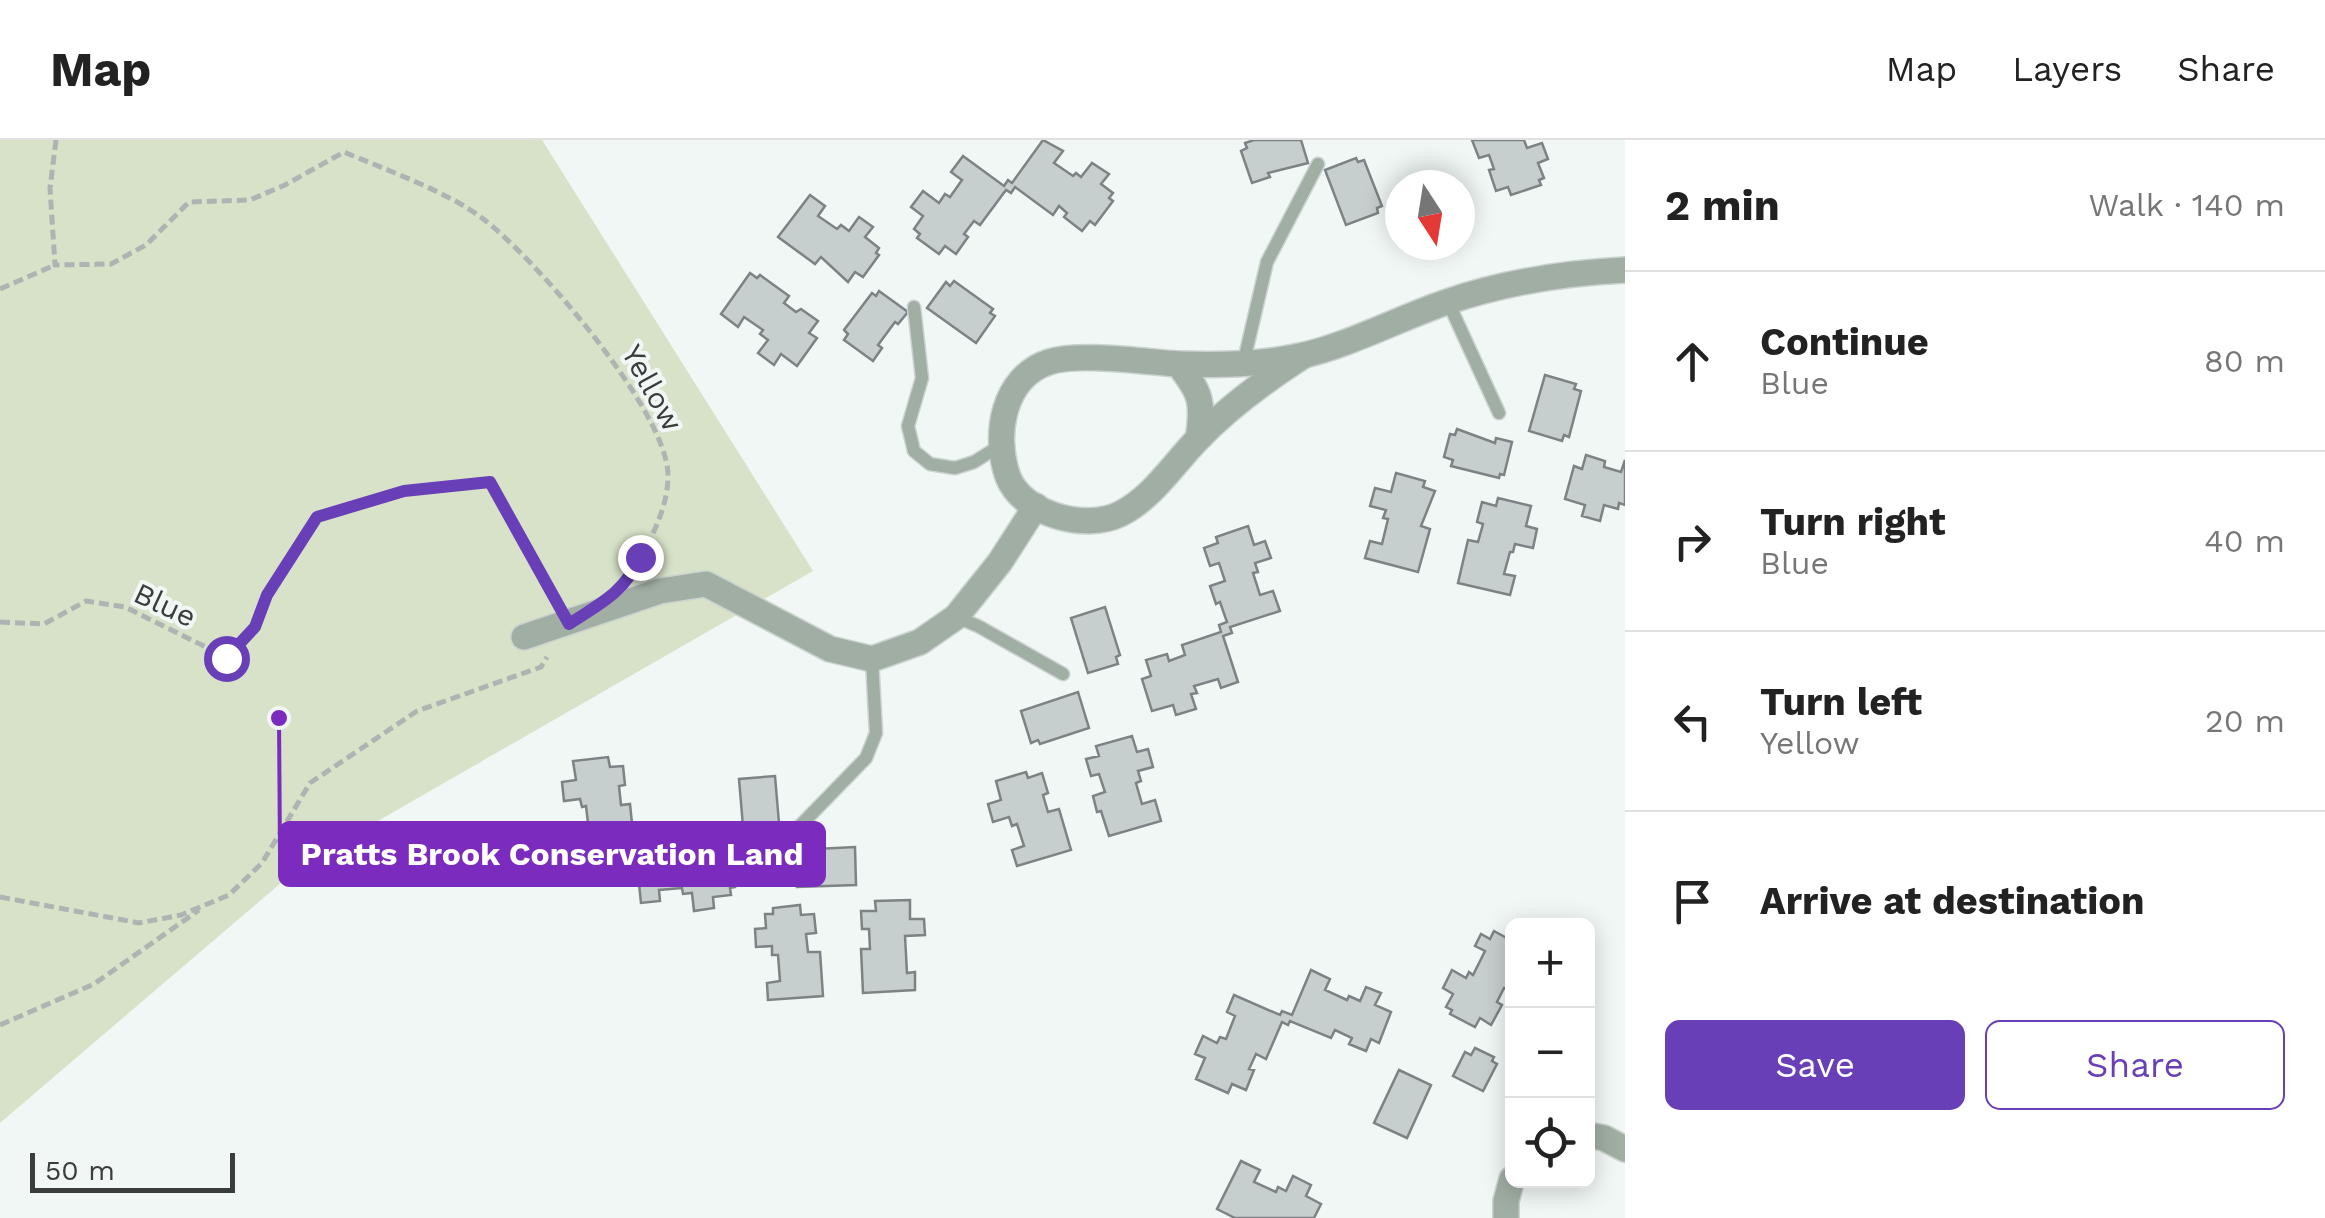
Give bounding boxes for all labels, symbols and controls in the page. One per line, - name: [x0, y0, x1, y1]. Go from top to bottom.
- text: Map: [50, 41, 151, 98]
- text: Map: [1886, 48, 1957, 90]
- text: Layers: [2012, 48, 2122, 90]
- text: Share: [2177, 48, 2275, 90]
- north arrow: [1385, 170, 1475, 260]
- text: 2 min: [1665, 181, 1780, 230]
- text: Walk · 140 m: [2088, 186, 2285, 224]
- text: Continue: [1760, 320, 1929, 364]
- icon: ahead: [1665, 334, 1720, 389]
- street label: Yellow: [615, 338, 690, 437]
- text: 80 m: [2204, 342, 2285, 380]
- text: Blue: [1760, 364, 1829, 402]
- text: Turn right: [1760, 500, 1946, 544]
- icon: right: [1665, 514, 1720, 569]
- text: 40 m: [2204, 522, 2285, 560]
- route end: [618, 535, 664, 581]
- text: Blue: [1760, 544, 1829, 582]
- street label: Blue: [129, 575, 202, 634]
- route start: [204, 636, 250, 682]
- text: Turn left: [1760, 680, 1922, 724]
- icon: left: [1665, 694, 1720, 749]
- text: 20 m: [2205, 702, 2285, 740]
- text: Yellow: [1760, 724, 1860, 762]
- callout: Pratts Brook Conservation Land: [280, 823, 824, 885]
- text: Pratts Brook Conservation Land: [301, 835, 803, 873]
- icon: arrive: [1665, 874, 1720, 929]
- text: Arrive at destination: [1760, 879, 2145, 923]
- map controls: [1505, 918, 1595, 1188]
- button: +: [1505, 918, 1595, 1008]
- button: −: [1505, 1008, 1595, 1098]
- button: Save: [1665, 1020, 1965, 1110]
- button: Share: [1985, 1020, 2285, 1110]
- button: locate: [1505, 1098, 1595, 1188]
- scale bar: [30, 1148, 235, 1192]
- text: 50 m: [45, 1154, 115, 1187]

